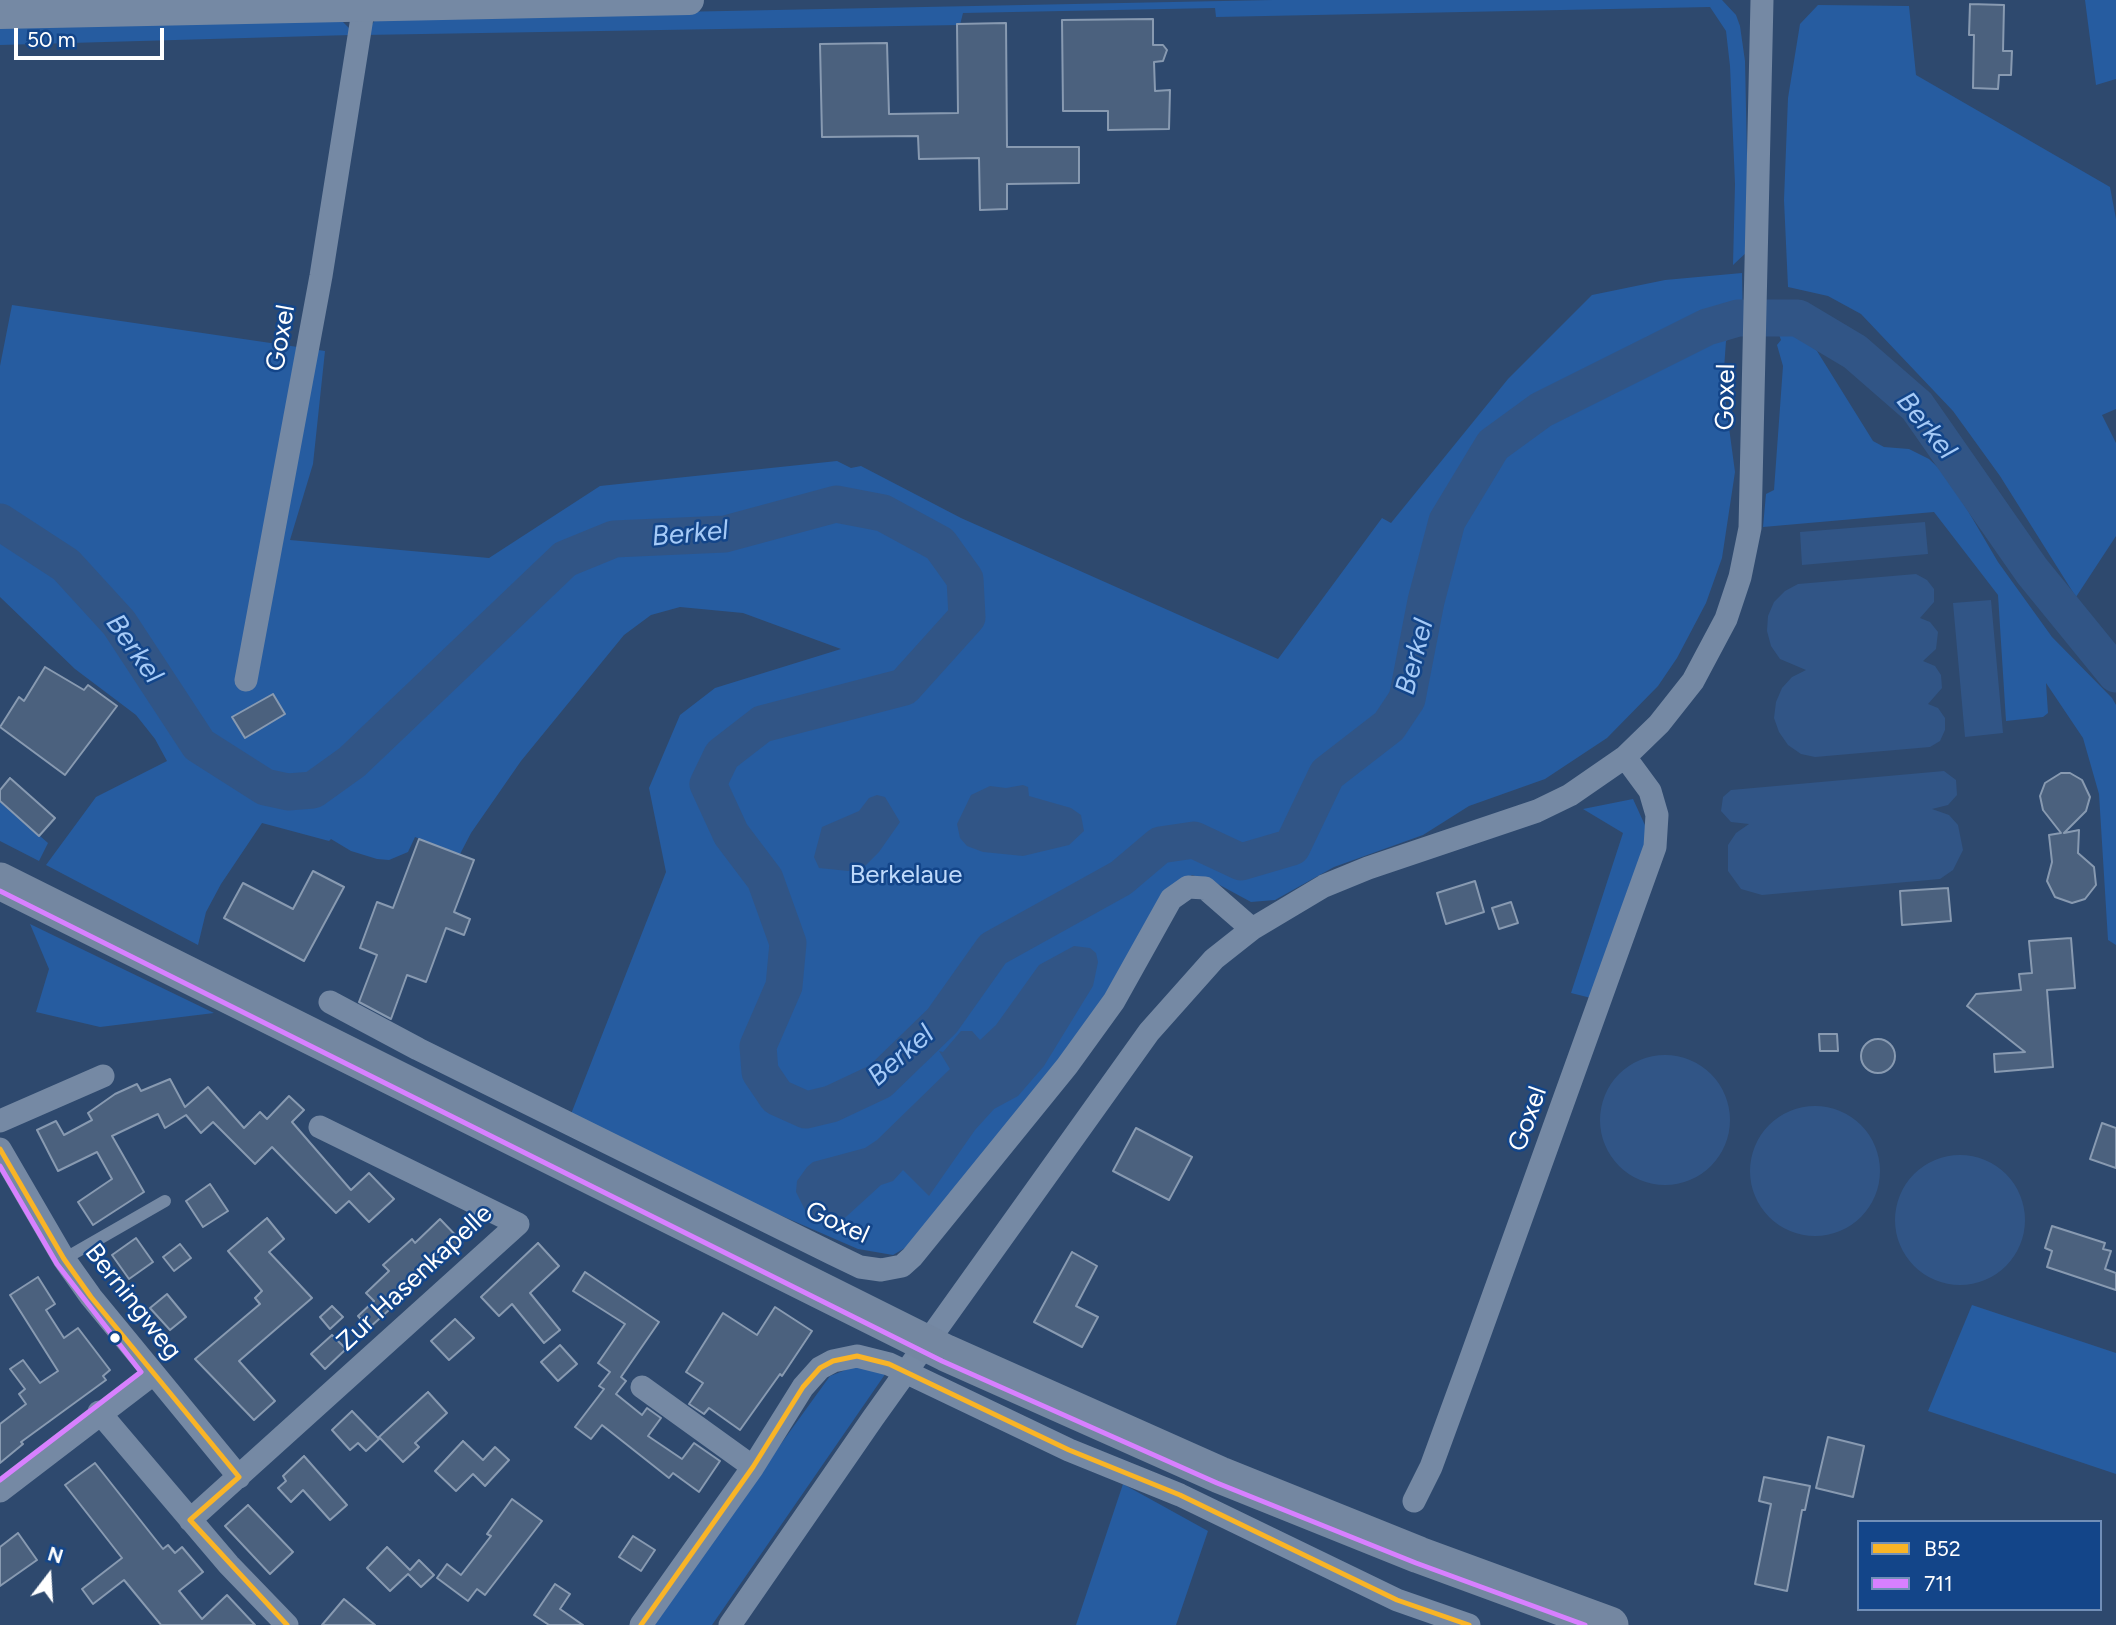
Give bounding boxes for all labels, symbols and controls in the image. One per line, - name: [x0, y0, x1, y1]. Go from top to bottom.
- scale bar: [18, 14, 168, 58]
- text: 50 m: [27, 27, 76, 52]
- street label: Goxel: [260, 302, 302, 374]
- street label: Goxel: [1710, 363, 1742, 431]
- water label: Berkel: [1889, 386, 1963, 466]
- water label: Berkel: [650, 514, 730, 554]
- water label: Berkel: [98, 608, 170, 690]
- water label: Berkel: [1389, 616, 1441, 698]
- park label: Berkelaue: [849, 859, 963, 891]
- water label: Berkel: [861, 1018, 941, 1094]
- street label: Goxel: [1502, 1082, 1554, 1156]
- street label: Goxel: [800, 1195, 874, 1251]
- street label: Zur Hasenkapelle: [331, 1198, 499, 1358]
- street label: Berningweg: [78, 1238, 188, 1366]
- unlabelled marker: [108, 1331, 122, 1345]
- legend: [1857, 1520, 2102, 1611]
- text: B52: [1924, 1536, 1961, 1561]
- north arrow: [14, 1541, 84, 1611]
- text: N: [45, 1542, 66, 1569]
- text: 711: [1924, 1571, 1953, 1596]

